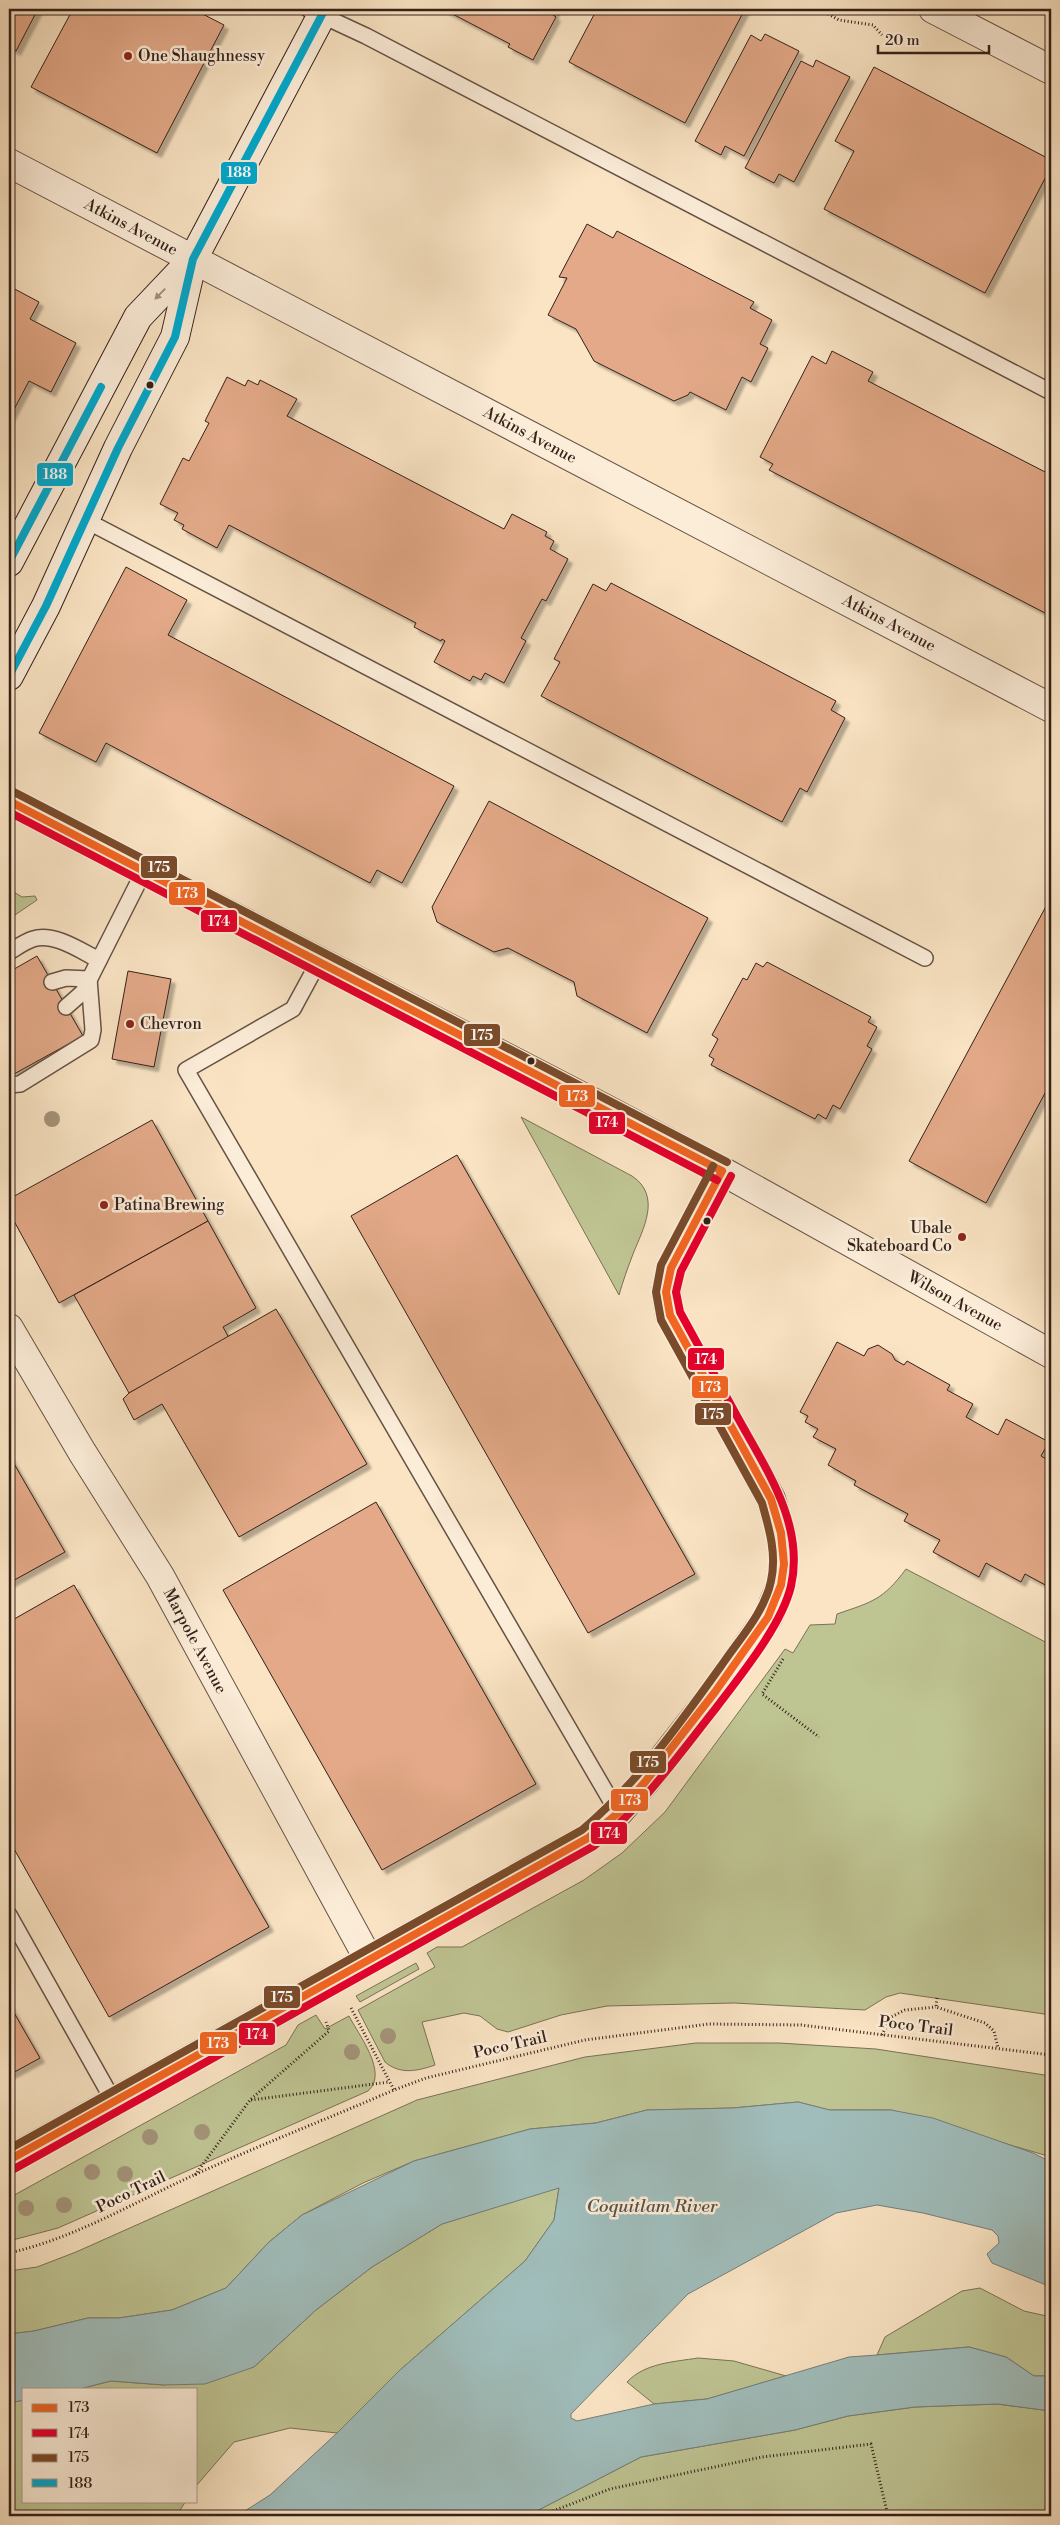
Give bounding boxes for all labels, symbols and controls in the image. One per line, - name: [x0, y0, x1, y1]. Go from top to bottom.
- scale bar: [878, 22, 989, 54]
- text: 20 m: [885, 31, 920, 50]
- place label: One Shaughnessy: [138, 46, 265, 66]
- marker: One Shaughnessy: [122, 50, 134, 62]
- line badge: 188: [220, 161, 258, 185]
- text: 188: [227, 164, 251, 182]
- street label: Atkins Avenue: [80, 194, 181, 260]
- one-way arrow: [154, 288, 166, 300]
- unlabelled marker: [145, 380, 155, 390]
- street label: Atkins Avenue: [479, 402, 580, 468]
- line badge: 188: [36, 462, 74, 487]
- text: 188: [43, 466, 67, 484]
- street label: Atkins Avenue: [838, 590, 939, 656]
- line badge: 175: [140, 855, 178, 879]
- text: 175: [148, 859, 171, 877]
- line badge: 173: [168, 881, 206, 906]
- text: 173: [176, 885, 198, 903]
- line badge: 174: [200, 909, 238, 933]
- text: 174: [208, 913, 230, 931]
- place label: Chevron: [140, 1014, 202, 1034]
- marker: Chevron: [124, 1018, 136, 1030]
- line badge: 175: [463, 1023, 501, 1047]
- text: 175: [471, 1027, 494, 1045]
- unlabelled marker: [526, 1056, 536, 1066]
- line badge: 173: [558, 1084, 596, 1108]
- text: 173: [566, 1088, 588, 1106]
- line badge: 174: [588, 1111, 626, 1135]
- text: 174: [596, 1114, 618, 1132]
- place label: Patina Brewing: [114, 1195, 225, 1215]
- marker: Patina Brewing: [98, 1199, 110, 1211]
- unlabelled marker: [702, 1216, 712, 1226]
- place label: Ubale Skateboard Co: [847, 1218, 952, 1256]
- marker: Ubale Skateboard Co: [956, 1231, 968, 1243]
- street label: Wilson Avenue: [903, 1266, 1006, 1335]
- line badge: 174: [687, 1347, 725, 1371]
- text: 174: [695, 1351, 717, 1369]
- line badge: 173: [691, 1375, 729, 1399]
- text: 173: [699, 1379, 721, 1397]
- line badge: 175: [694, 1402, 732, 1426]
- text: 175: [702, 1406, 725, 1424]
- street label: Marpole Avenue: [159, 1585, 231, 1697]
- line badge: 175: [629, 1750, 667, 1774]
- text: 175: [637, 1754, 660, 1772]
- line badge: 173: [610, 1788, 649, 1812]
- text: 173: [619, 1792, 641, 1810]
- line badge: 174: [590, 1821, 628, 1845]
- text: 174: [598, 1825, 620, 1843]
- line badge: 175: [263, 1985, 301, 2009]
- text: 175: [271, 1989, 294, 2007]
- street label: Poco Trail: [878, 2012, 955, 2041]
- line badge: 174: [238, 2022, 276, 2046]
- text: 174: [246, 2026, 268, 2044]
- street label: Poco Trail: [471, 2027, 549, 2063]
- line badge: 173: [199, 2031, 238, 2055]
- text: 173: [207, 2035, 229, 2053]
- street label: Poco Trail: [93, 2167, 169, 2217]
- water label: Coquitlam River: [587, 2195, 718, 2218]
- legend: [22, 2388, 198, 2502]
- text: 173: [68, 2398, 89, 2417]
- text: 174: [68, 2424, 89, 2443]
- text: 175: [68, 2448, 89, 2467]
- text: 188: [68, 2474, 93, 2493]

